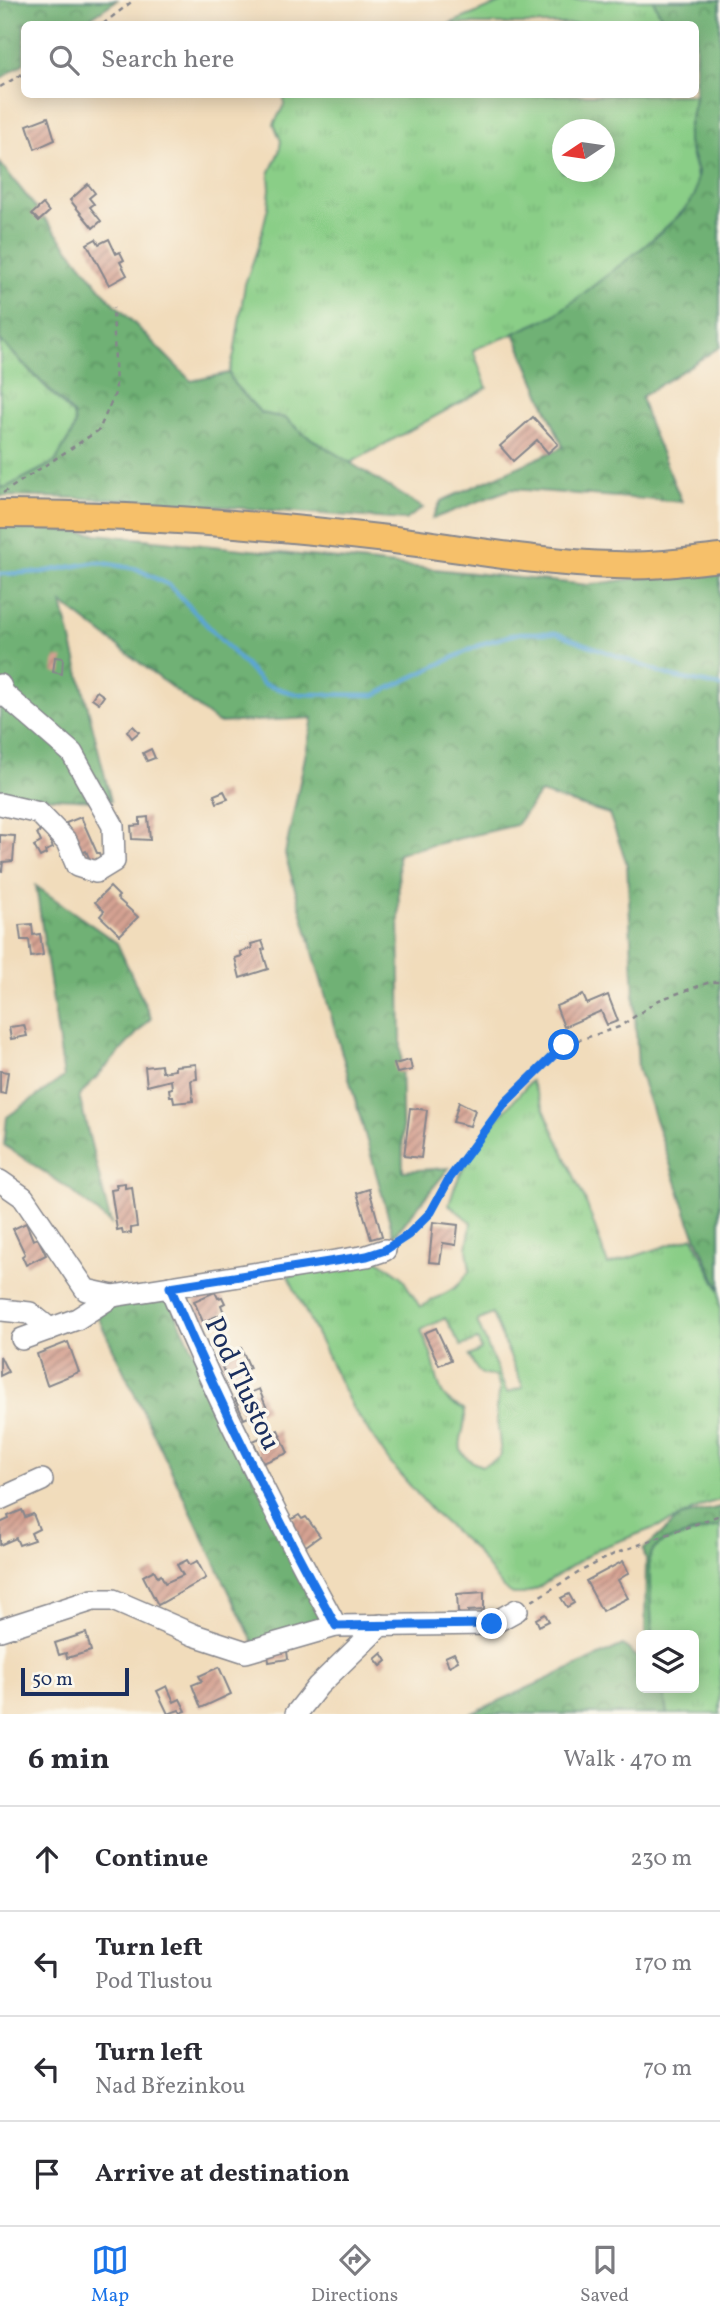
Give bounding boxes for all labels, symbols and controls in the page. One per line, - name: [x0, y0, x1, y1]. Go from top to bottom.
- search box: [21, 21, 699, 98]
- icon: search: [45, 41, 83, 79]
- text: Search here: [101, 42, 234, 78]
- north arrow: [552, 119, 615, 182]
- route start: [548, 1029, 579, 1060]
- street label: Pod Tlustou: [194, 1311, 290, 1457]
- route end: [476, 1608, 507, 1639]
- map controls: [636, 1630, 699, 1693]
- button: layers: [636, 1630, 699, 1693]
- scale bar: [21, 1665, 130, 1697]
- text: 50 m: [32, 1667, 73, 1693]
- text: 6 min: [28, 1739, 110, 1781]
- text: Walk · 470 m: [563, 1744, 692, 1776]
- icon: ahead: [28, 1840, 66, 1878]
- text: Continue: [95, 1841, 208, 1877]
- text: 230 m: [630, 1843, 692, 1875]
- text: Turn left: [95, 1930, 203, 1966]
- icon: left: [28, 1945, 66, 1983]
- text: 170 m: [634, 1948, 692, 1980]
- text: Pod Tlustou: [95, 1966, 213, 1998]
- text: Turn left: [95, 2035, 203, 2071]
- icon: left: [28, 2050, 66, 2088]
- text: 70 m: [643, 2053, 692, 2085]
- text: Nad Březinkou: [95, 2071, 246, 2103]
- icon: arrive: [28, 2155, 66, 2193]
- text: Arrive at destination: [95, 2156, 350, 2192]
- tab: Map: [91, 2241, 129, 2309]
- tab: Directions: [311, 2241, 398, 2309]
- tab: Saved: [580, 2241, 629, 2309]

